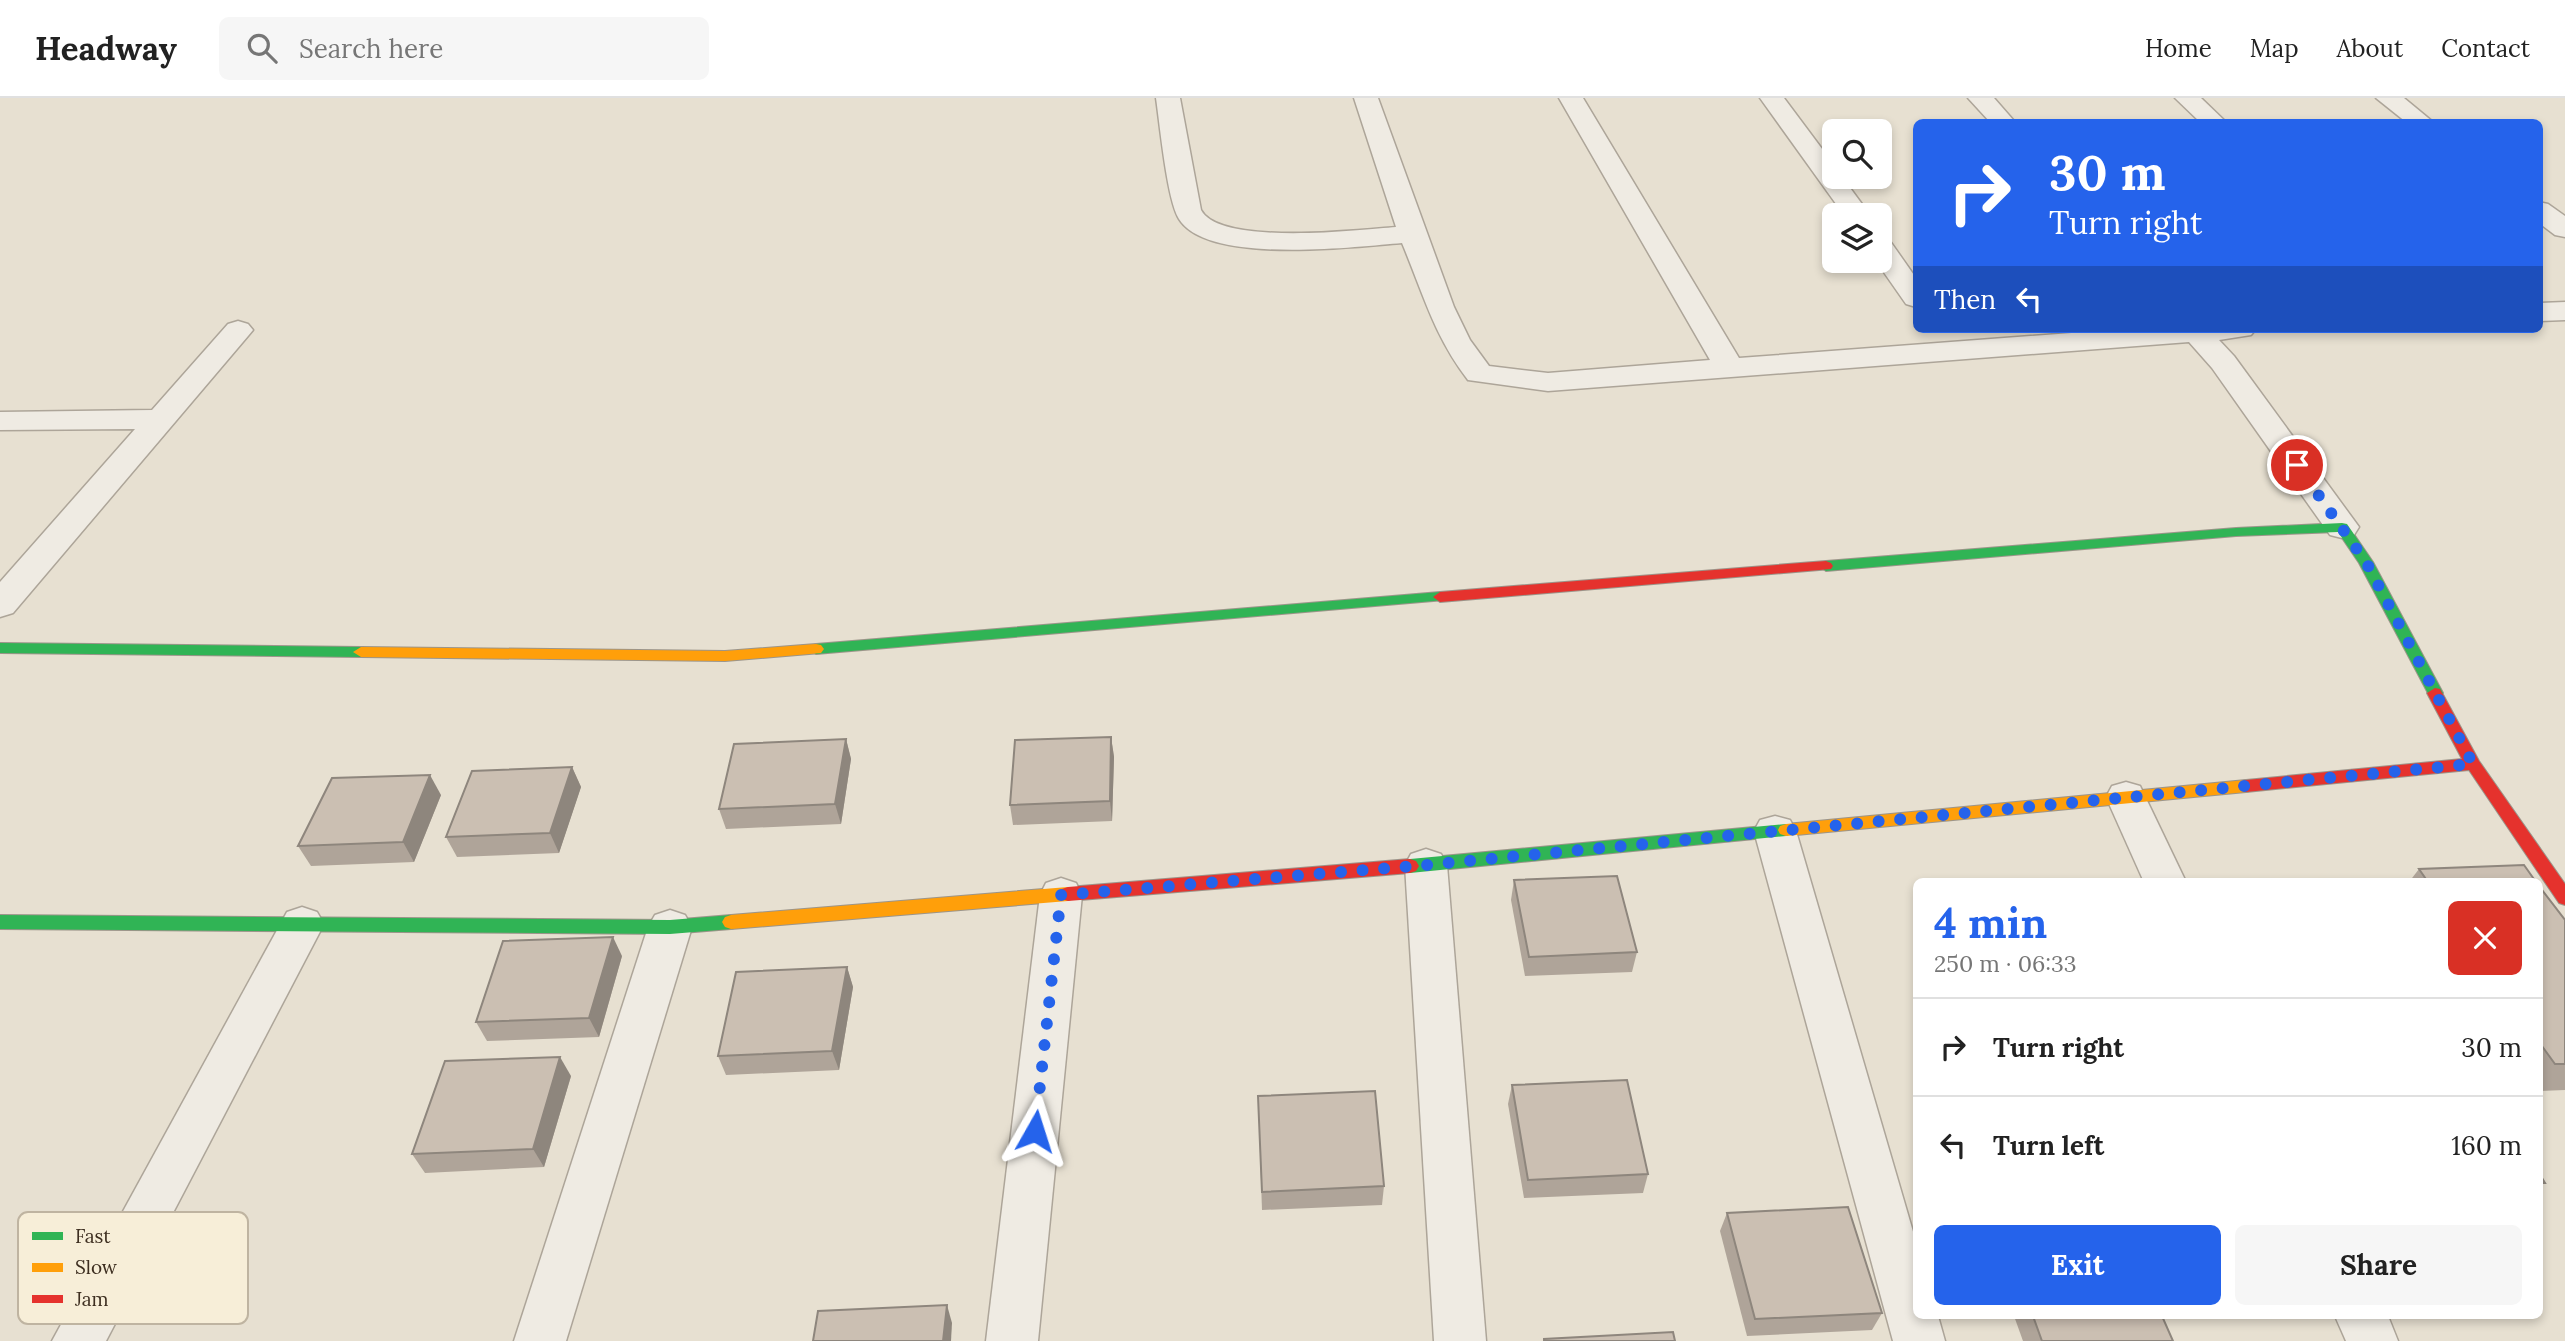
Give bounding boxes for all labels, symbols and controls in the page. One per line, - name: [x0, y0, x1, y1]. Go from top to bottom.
- search box: [219, 17, 709, 80]
- text: Headway: [35, 27, 177, 69]
- icon: search: [243, 29, 281, 67]
- text: Search here: [299, 32, 443, 65]
- text: Home: [2145, 33, 2212, 64]
- text: Map: [2250, 33, 2299, 64]
- text: About: [2337, 33, 2403, 64]
- text: Contact: [2441, 33, 2530, 64]
- map controls: [1822, 119, 1892, 273]
- button: search: [1822, 119, 1892, 189]
- text: 30 m: [2049, 141, 2166, 203]
- icon: right: [1934, 147, 2025, 238]
- text: Turn right: [2049, 202, 2202, 243]
- button: layers: [1822, 203, 1892, 273]
- icon: left: [2010, 280, 2048, 318]
- text: Then: [1934, 283, 1996, 316]
- pin: [2267, 435, 2327, 495]
- icon: arrive: [2278, 446, 2316, 484]
- text: 4 min: [1934, 896, 2047, 950]
- button: close: [2448, 901, 2522, 975]
- text: 250 m · 06:33: [1934, 949, 2077, 978]
- icon: right: [1934, 1028, 1972, 1066]
- text: Turn right: [1993, 1031, 2124, 1064]
- text: 30 m: [2461, 1031, 2522, 1064]
- position arrow: [998, 1094, 1072, 1168]
- icon: left: [1934, 1126, 1972, 1164]
- text: Turn left: [1993, 1129, 2104, 1162]
- text: 160 m: [2451, 1129, 2522, 1162]
- legend: [18, 1212, 248, 1324]
- text: Fast: [75, 1224, 111, 1248]
- button: Exit: [1934, 1225, 2221, 1305]
- button: Share: [2235, 1225, 2522, 1305]
- text: Slow: [75, 1255, 118, 1279]
- text: Jam: [74, 1287, 109, 1311]

